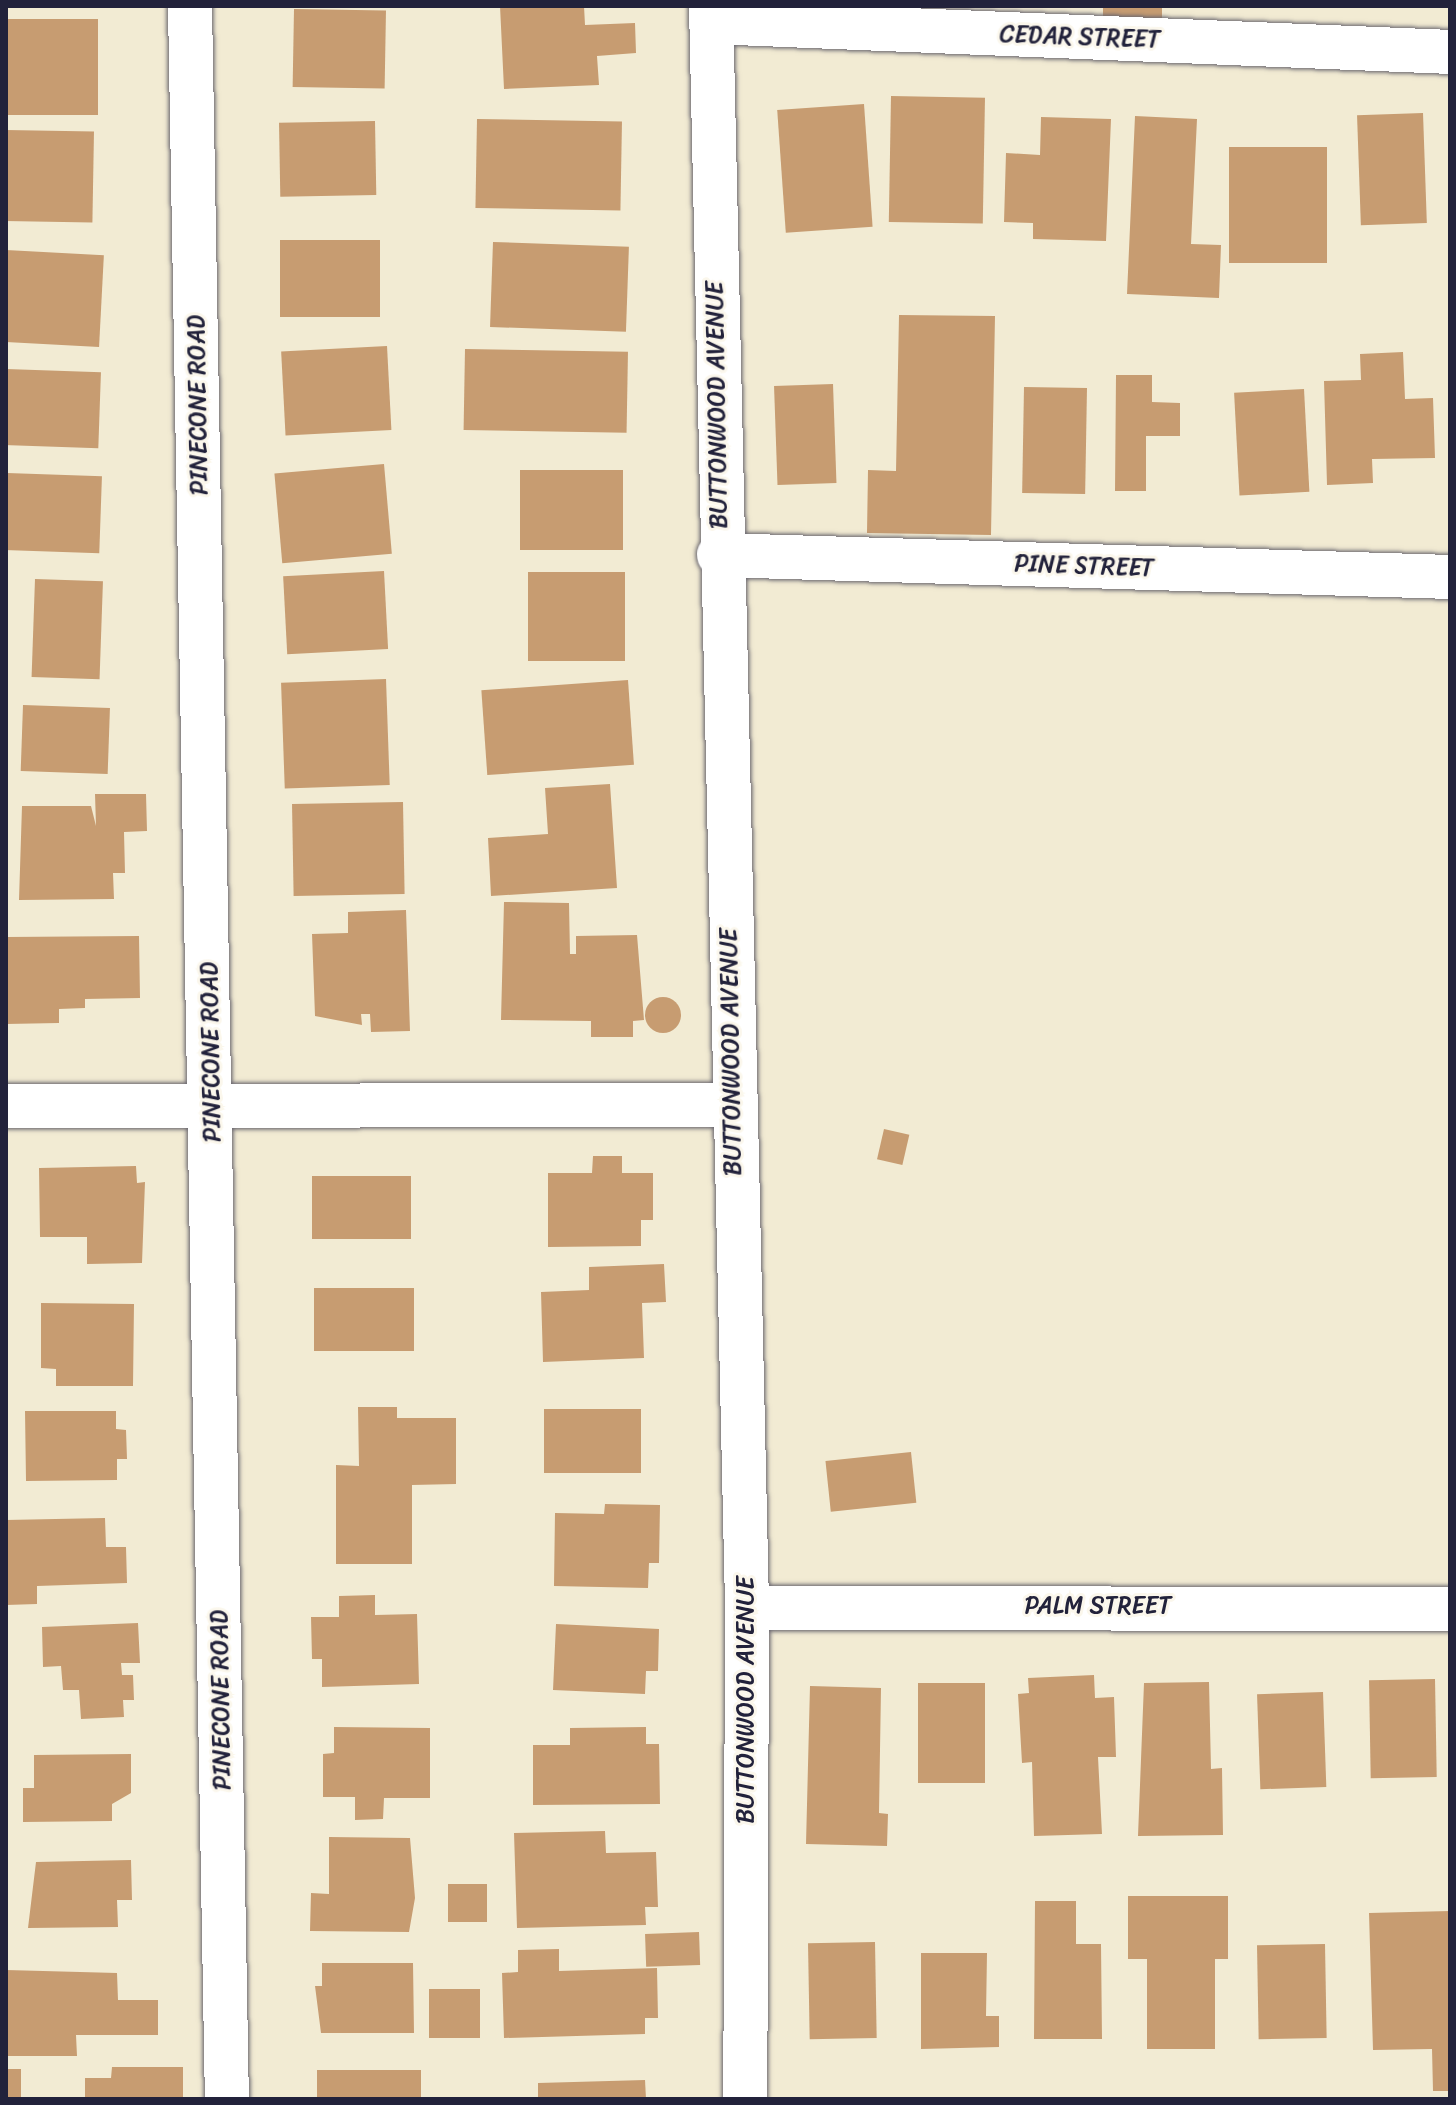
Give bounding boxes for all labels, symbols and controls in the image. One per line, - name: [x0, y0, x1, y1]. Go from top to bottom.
- street label: CEDAR STREET: [999, 20, 1161, 54]
- street label: BUTTONWOOD AVENUE: [700, 281, 734, 529]
- street label: PINECONE ROAD: [182, 315, 214, 495]
- street label: PINE STREET: [1012, 549, 1156, 583]
- street label: BUTTONWOOD AVENUE: [714, 928, 748, 1176]
- street label: PINECONE ROAD: [195, 962, 227, 1142]
- street label: BUTTONWOOD AVENUE: [732, 1576, 760, 1824]
- street label: PALM STREET: [1025, 1592, 1171, 1620]
- street label: PINECONE ROAD: [205, 1610, 237, 1790]

